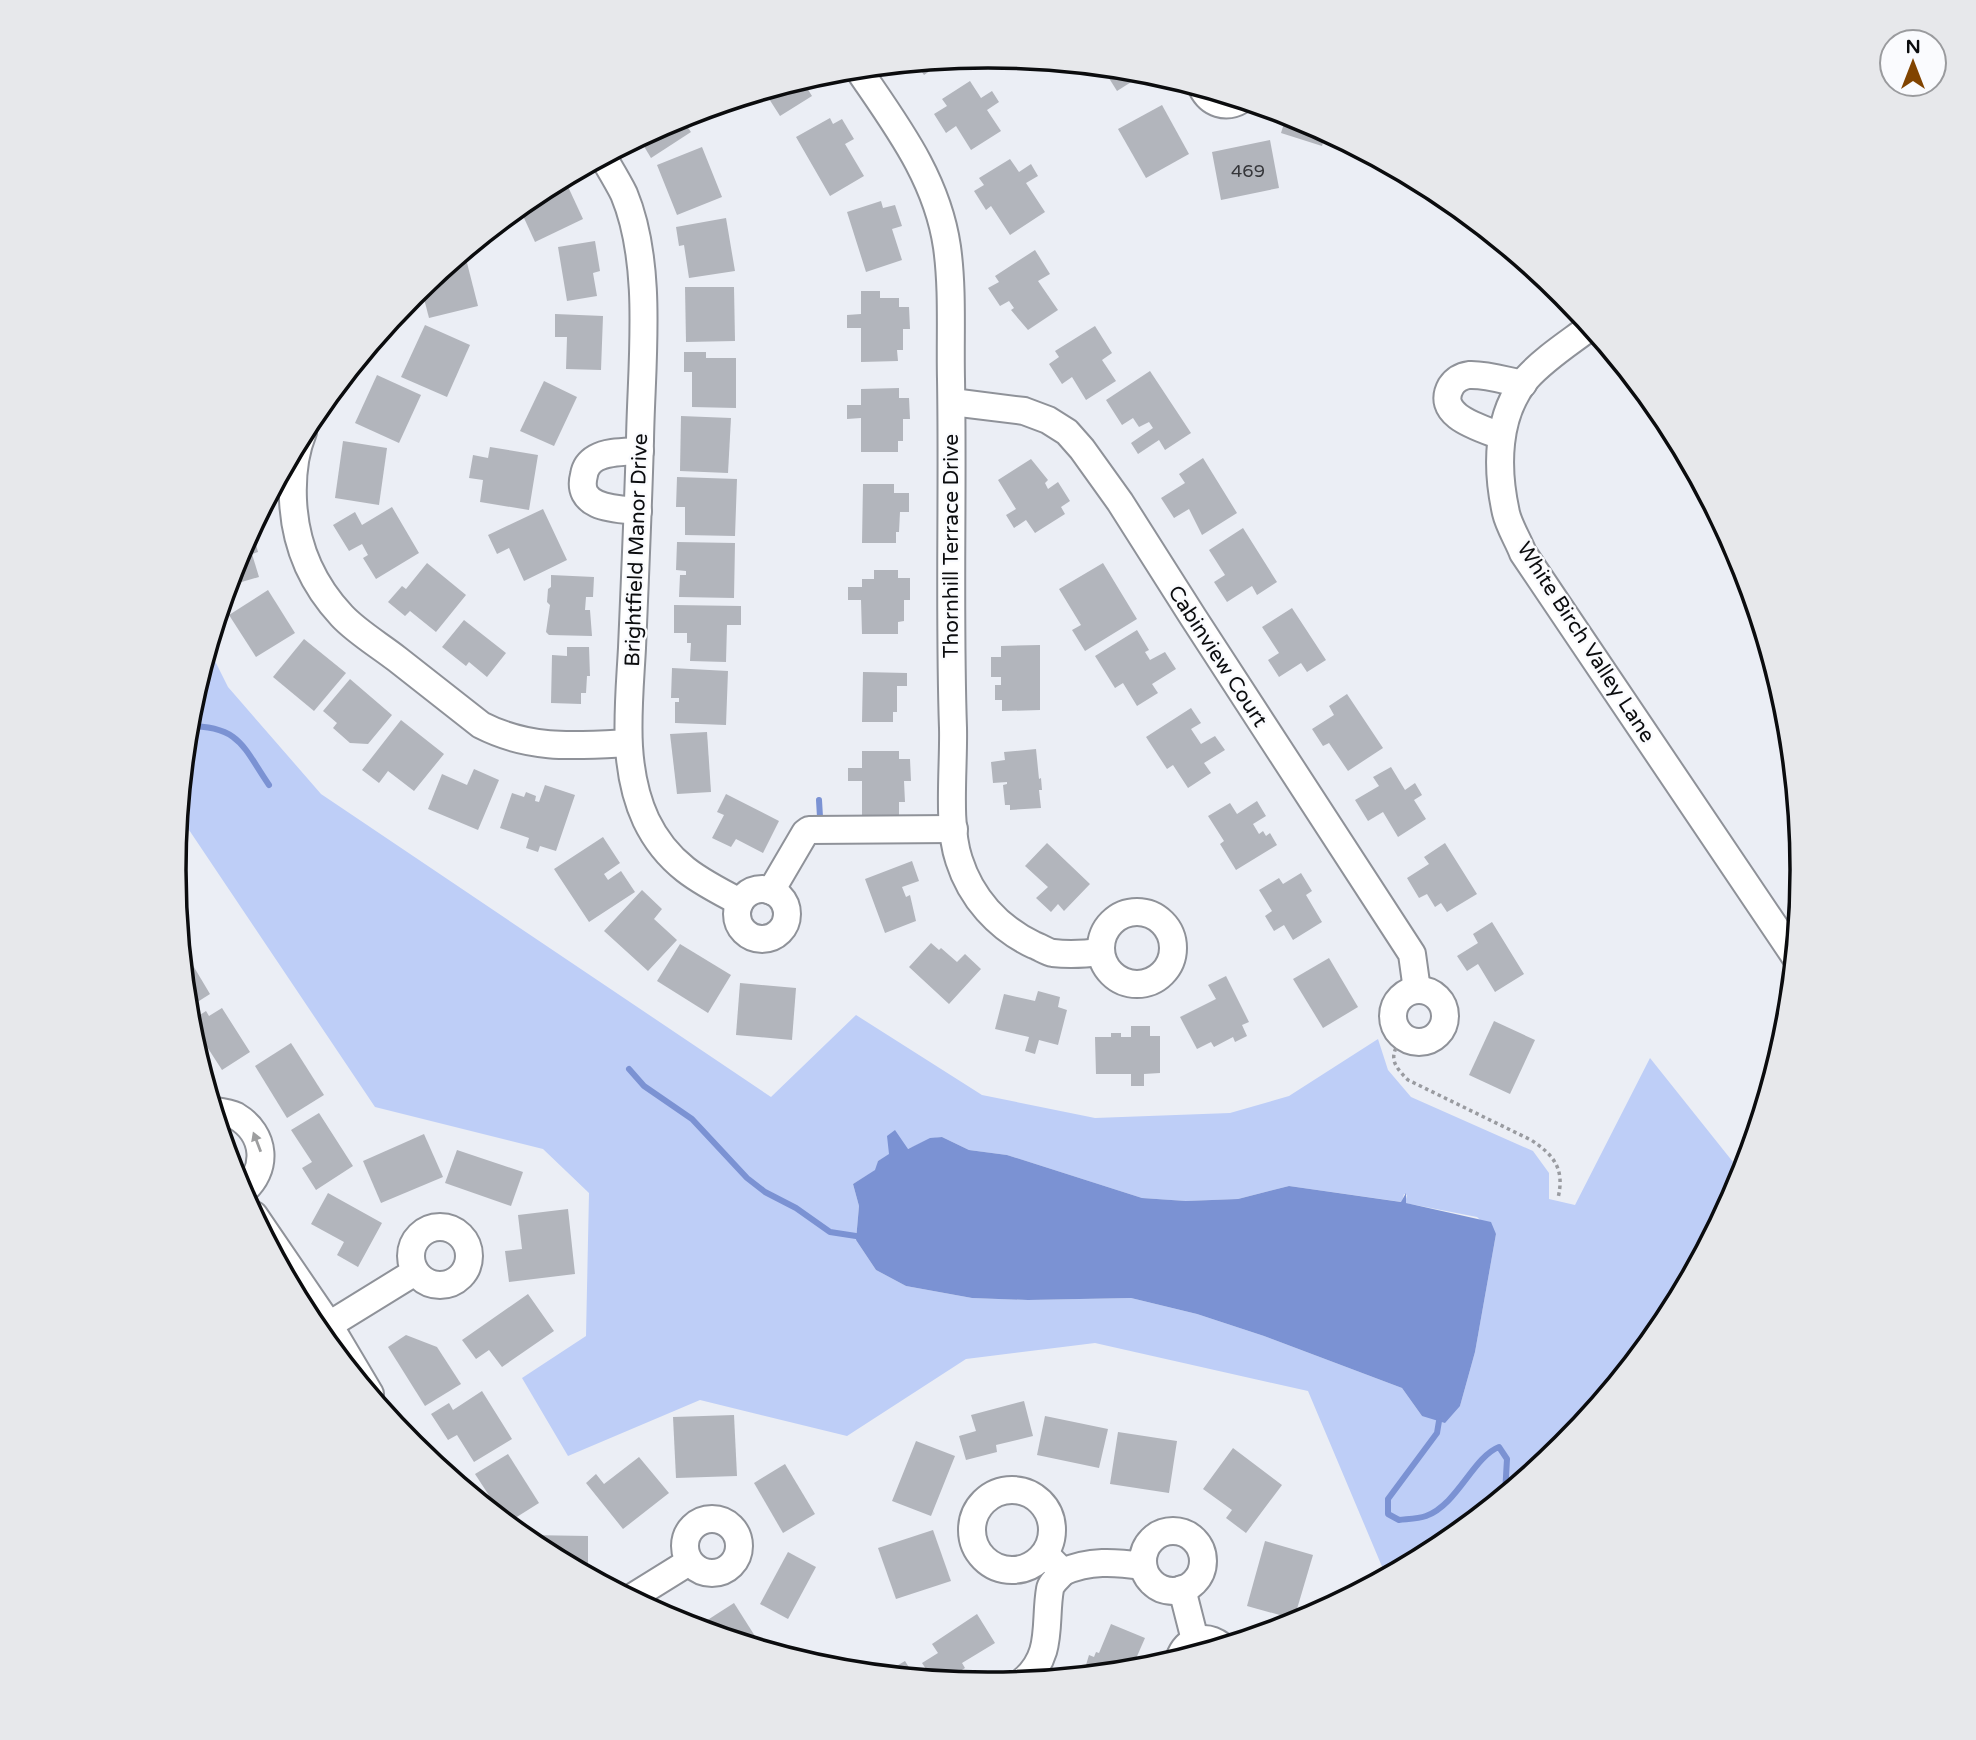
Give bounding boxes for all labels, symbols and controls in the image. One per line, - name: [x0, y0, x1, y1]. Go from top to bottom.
- north arrow: [1878, 28, 1948, 98]
- text: N: [1905, 36, 1921, 58]
- house number: 469: [1231, 160, 1265, 182]
- street label: Brightfield Manor Drive: [620, 433, 653, 667]
- street label: Thornhill Terrace Drive: [939, 434, 964, 658]
- street label: White Birch Valley Lane: [1511, 537, 1660, 747]
- street label: Cabinview Court: [1163, 581, 1273, 732]
- one-way arrow: [251, 1132, 262, 1153]

